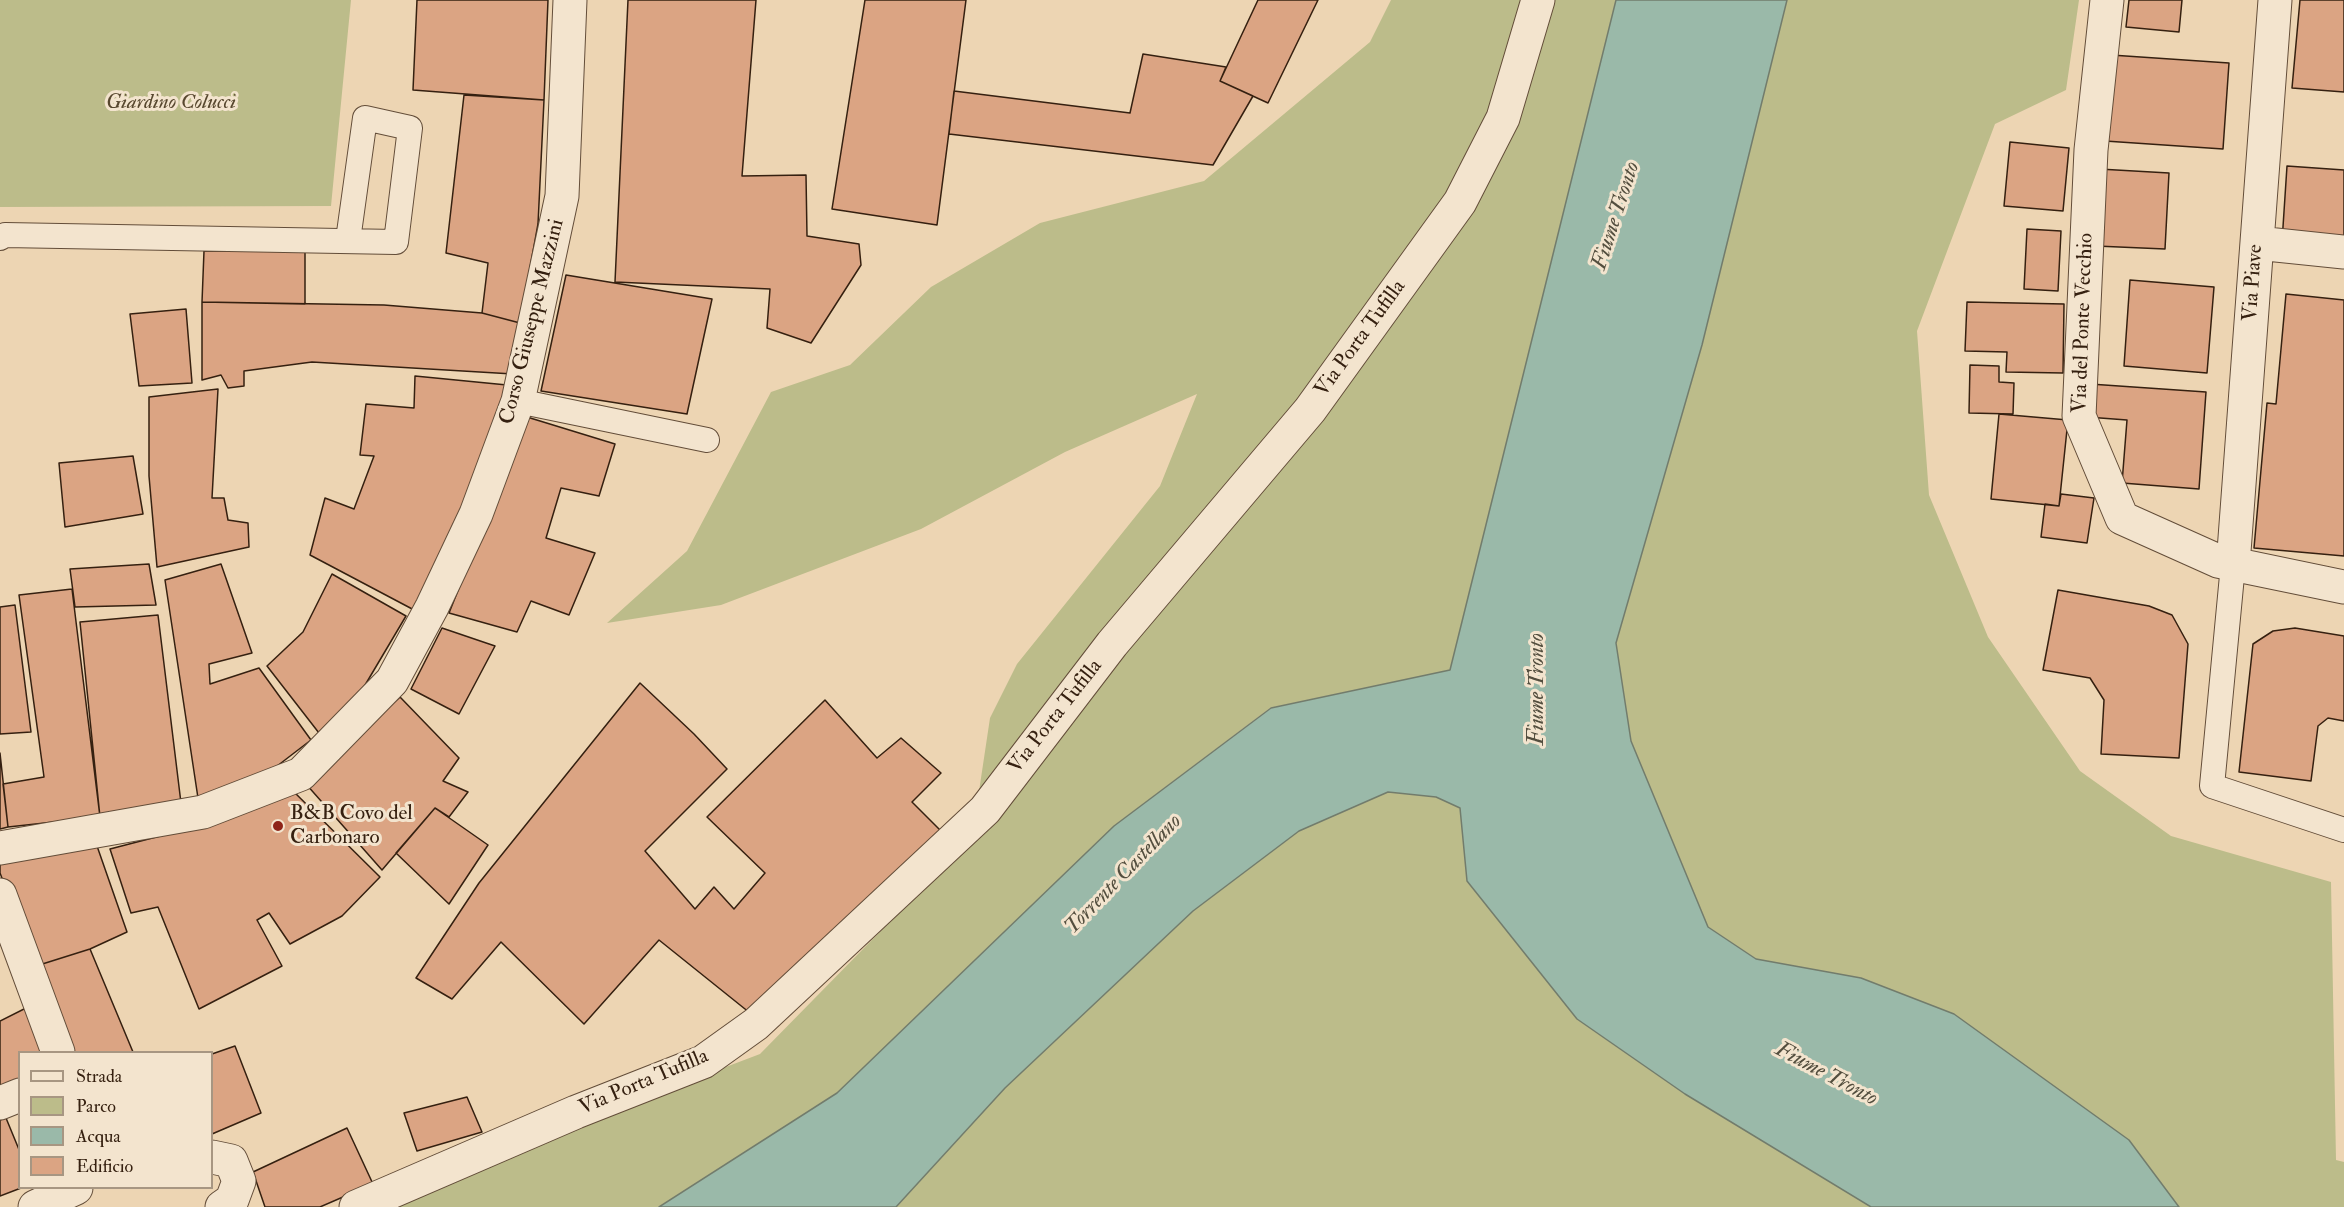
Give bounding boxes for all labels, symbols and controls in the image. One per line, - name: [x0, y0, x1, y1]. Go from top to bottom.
- park label: Giardino Colucci: [106, 90, 236, 116]
- water label: Fiume Tronto: [1587, 159, 1647, 273]
- street label: Corso Giuseppe Mazzini: [495, 217, 571, 427]
- street label: Via del Ponte Vecchio: [2068, 233, 2100, 413]
- street label: Via Piave: [2239, 244, 2269, 322]
- street label: Via Porta Tufilla: [1310, 276, 1412, 402]
- water label: Fiume Tronto: [1525, 633, 1551, 745]
- street label: Via Porta Tufilla: [1004, 655, 1108, 779]
- place label: B&B Covo del Carbonaro: [290, 801, 413, 851]
- water label: Torrente Castellano: [1060, 809, 1188, 941]
- marker: B&B Covo del Carbonaro: [271, 819, 285, 833]
- water label: Fiume Tronto: [1770, 1037, 1882, 1113]
- street label: Via Porta Tufilla: [575, 1044, 713, 1122]
- legend: [18, 1051, 213, 1189]
- text: Strada: [76, 1065, 122, 1088]
- text: Parco: [76, 1095, 116, 1118]
- text: Acqua: [76, 1125, 121, 1148]
- text: Edificio: [76, 1155, 133, 1178]

